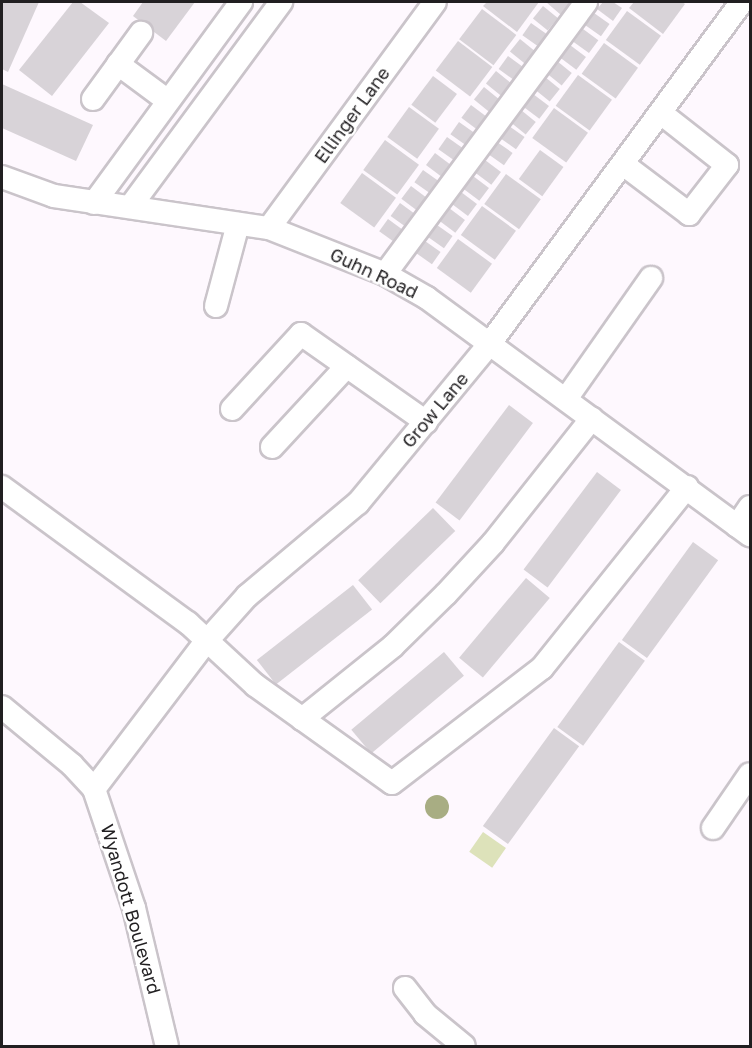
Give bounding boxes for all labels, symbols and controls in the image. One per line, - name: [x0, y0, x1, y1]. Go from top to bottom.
- street label: Ellinger Lane: [310, 63, 394, 167]
- street label: Guhn Road: [327, 243, 421, 303]
- street label: Grow Lane: [397, 368, 473, 452]
- street label: Wyandott Boulevard: [96, 822, 166, 996]

